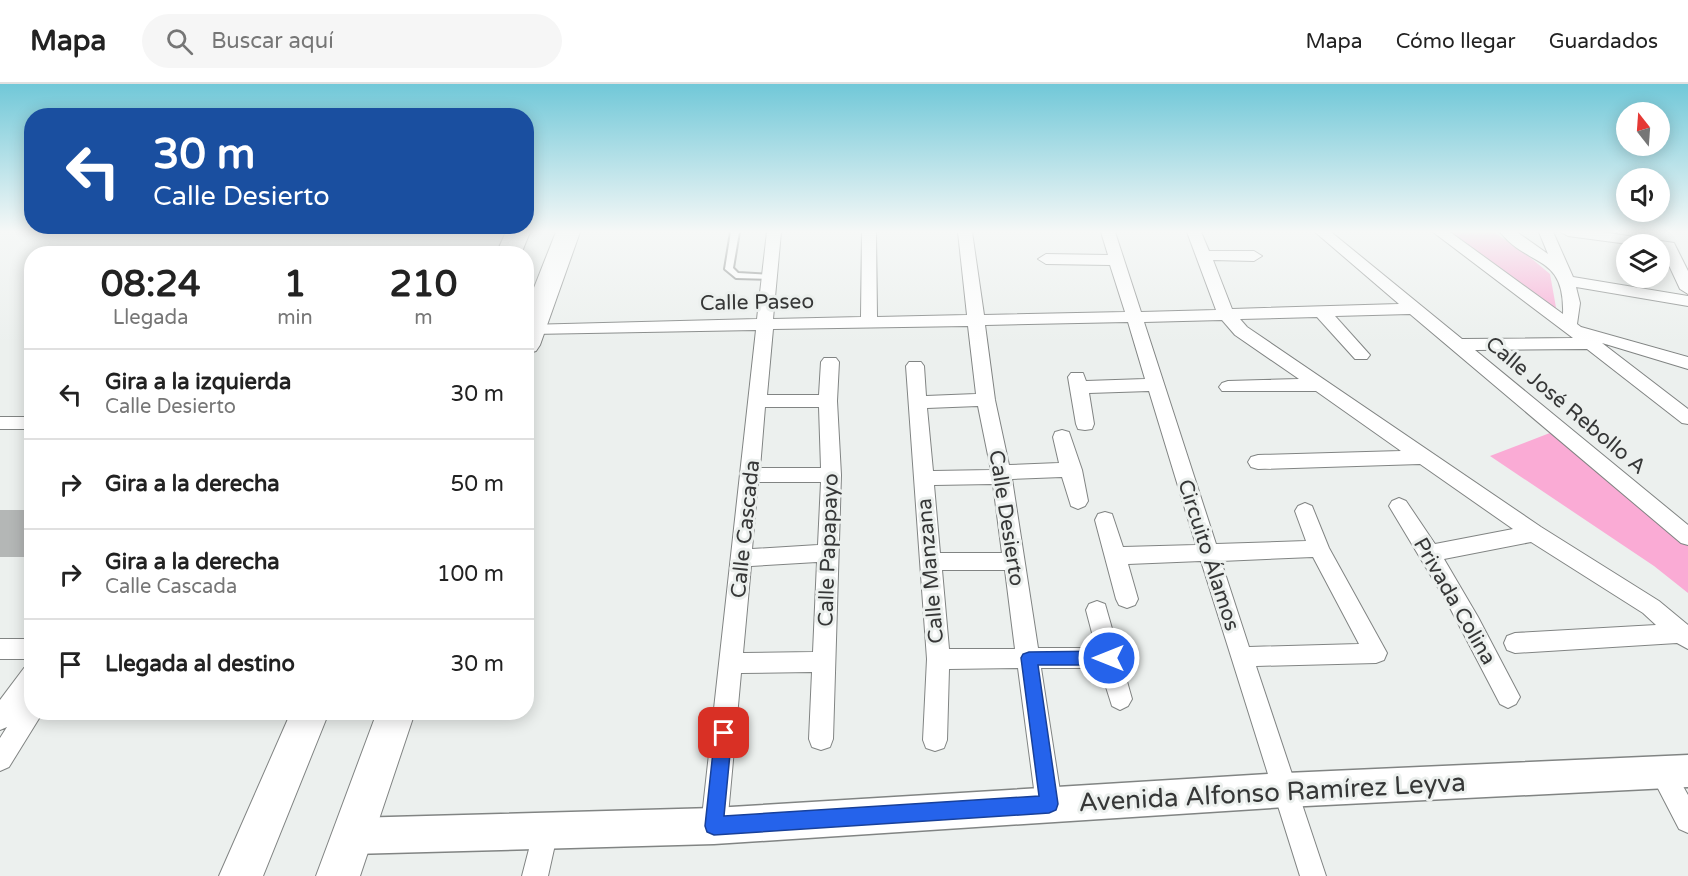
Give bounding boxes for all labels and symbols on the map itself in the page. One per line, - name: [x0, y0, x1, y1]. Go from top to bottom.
- north arrow: [1616, 102, 1670, 156]
- street label: Calle Paseo: [700, 289, 814, 316]
- street label: Calle José Rebollo A: [1481, 331, 1651, 480]
- street label: Calle Desierto: [983, 448, 1030, 588]
- street label: Calle Cascada: [726, 459, 765, 599]
- street label: Calle Papapayo: [813, 473, 844, 627]
- street label: Circuito Álamos: [1172, 476, 1245, 634]
- street label: Calle Manzana: [912, 497, 949, 645]
- street label: Privada Colina: [1408, 533, 1501, 669]
- position arrow: [1077, 626, 1141, 690]
- pin: [698, 707, 749, 758]
- street label: Avenida Alfonso Ramírez Leyva: [1078, 767, 1466, 818]

